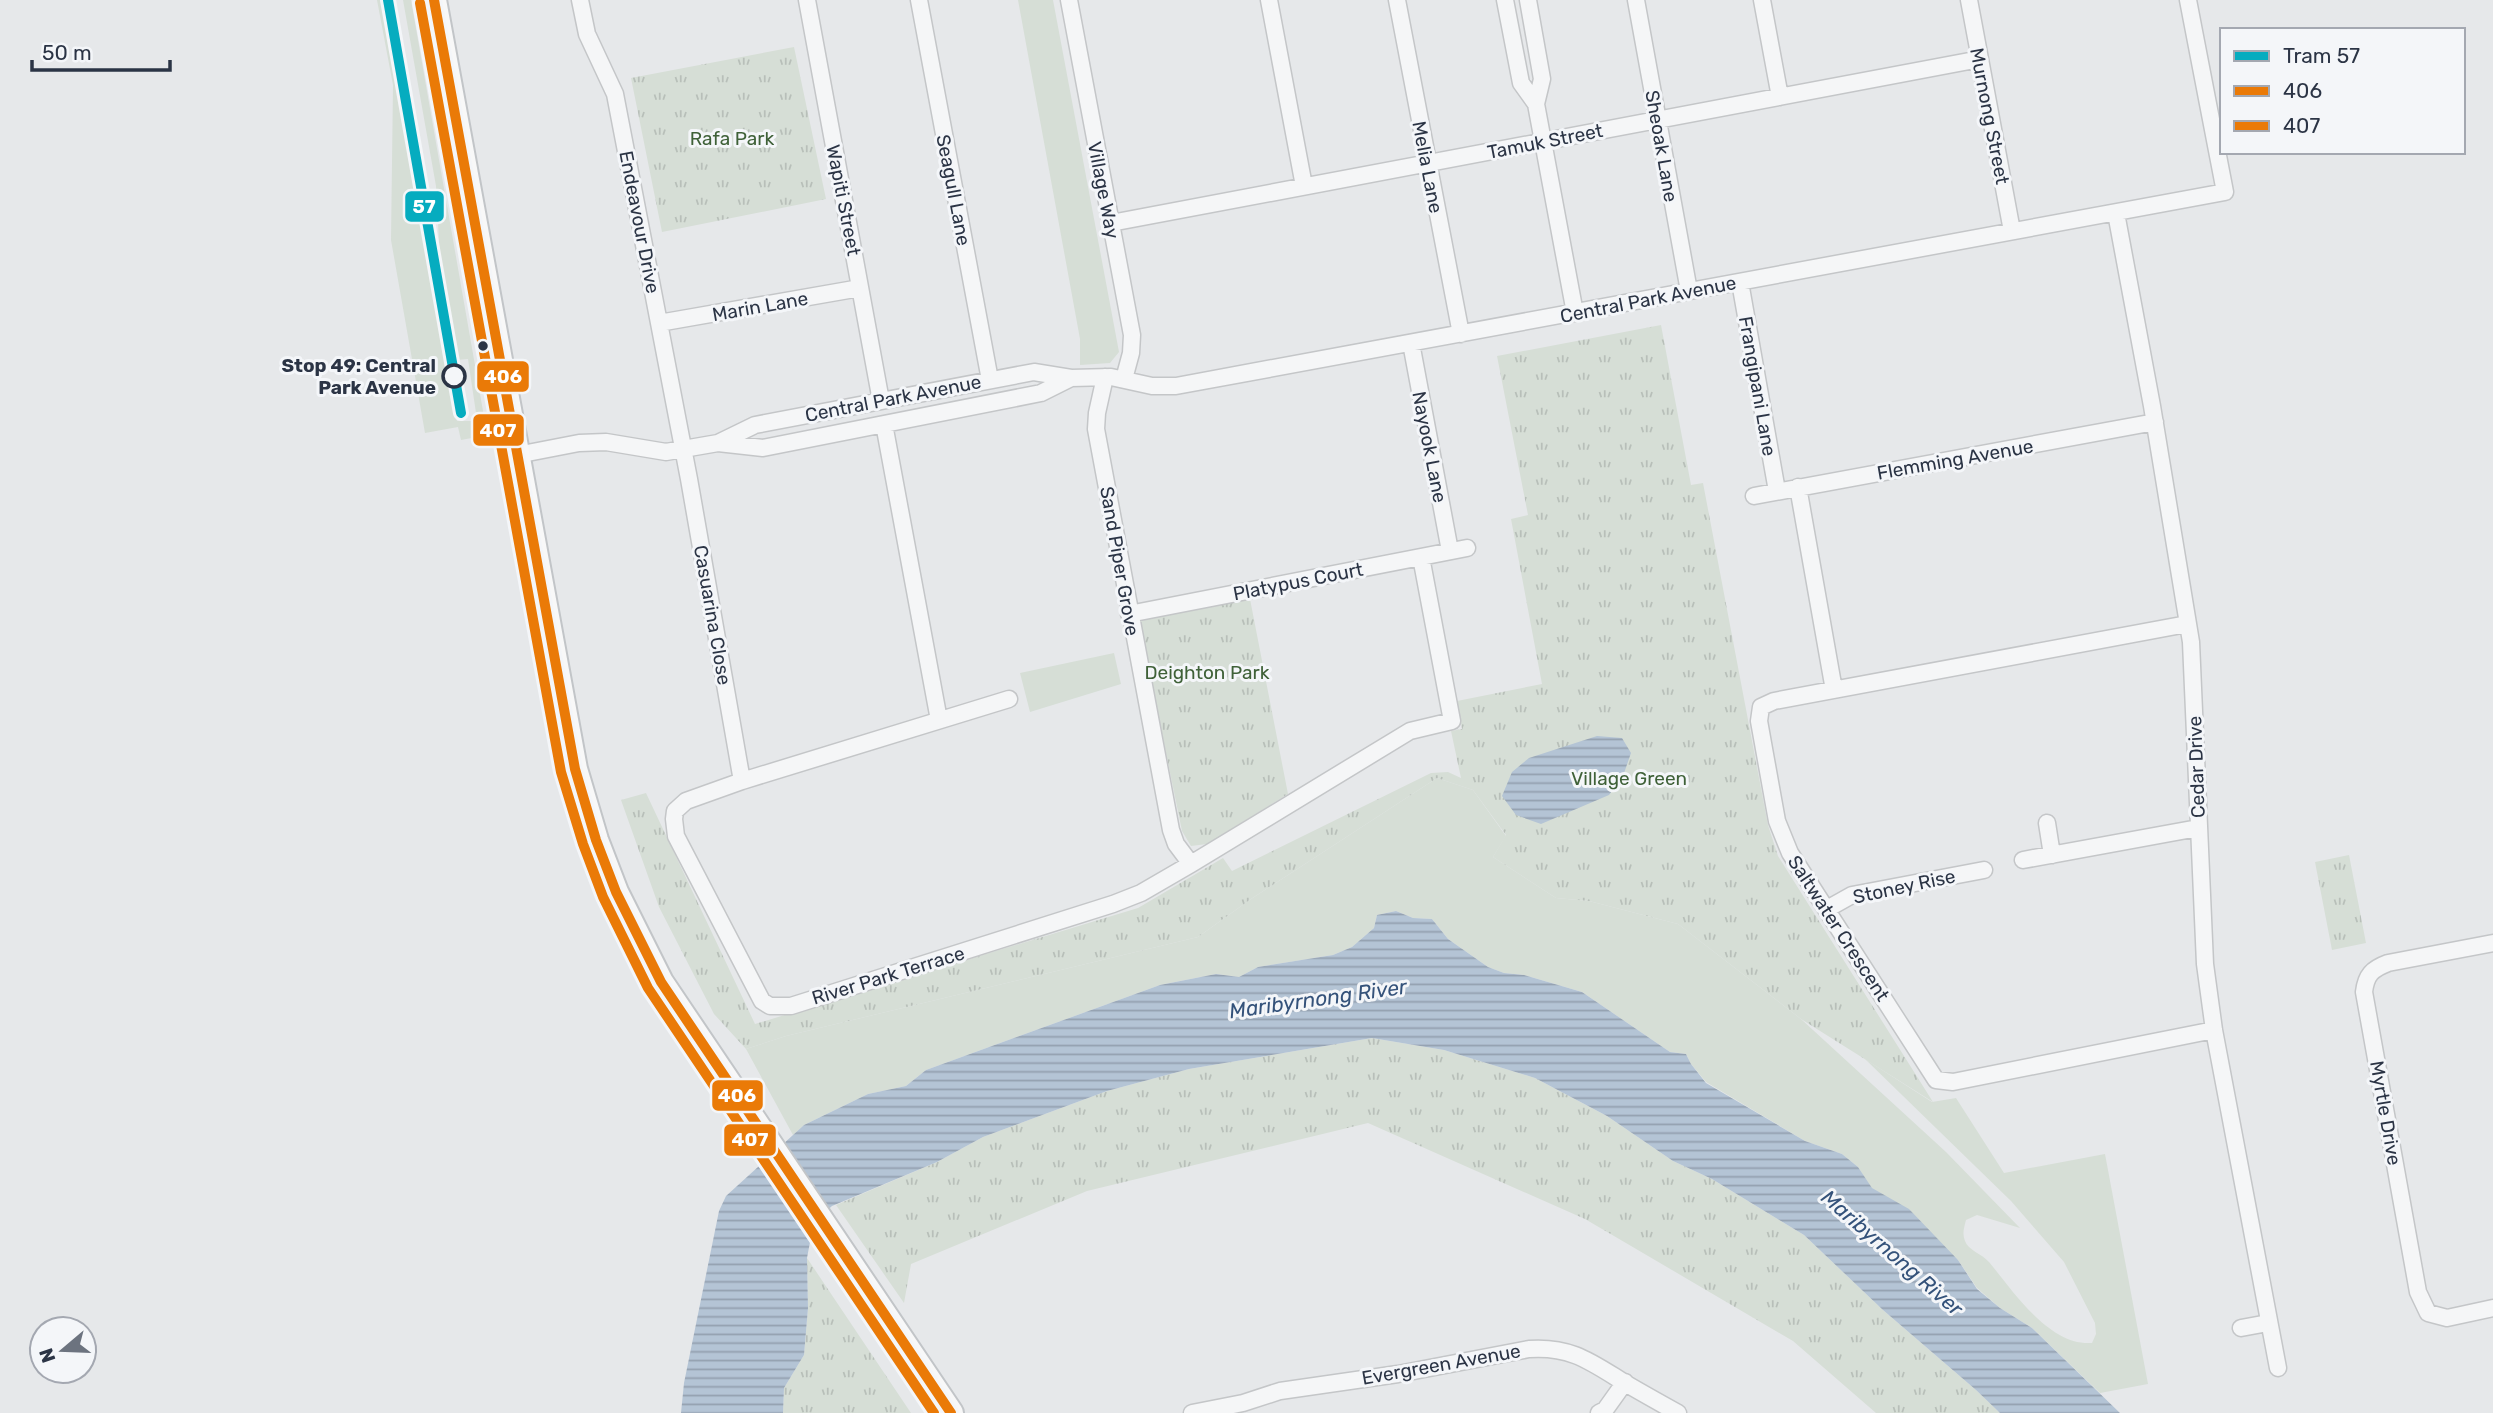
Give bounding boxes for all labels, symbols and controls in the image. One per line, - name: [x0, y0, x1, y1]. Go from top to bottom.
- scale bar: [32, 28, 170, 72]
- legend: [2220, 28, 2465, 154]
- text: 50 m: [42, 40, 92, 65]
- text: Tram 57: [2283, 43, 2360, 68]
- street label: Murnong Street: [1965, 46, 2014, 187]
- text: 406: [2283, 78, 2322, 103]
- street label: Sheoak Lane: [1640, 88, 1683, 204]
- text: 407: [2283, 113, 2320, 138]
- street label: Melia Lane: [1407, 119, 1448, 215]
- street label: Tamuk Street: [1485, 119, 1605, 164]
- park label: Rafa Park: [690, 127, 775, 150]
- street label: Seagull Lane: [931, 132, 976, 248]
- street label: Village Way: [1083, 140, 1124, 241]
- street label: Wapiti Street: [821, 143, 866, 258]
- street label: Endeavour Drive: [614, 149, 665, 295]
- line badge: 57: [404, 190, 445, 223]
- text: 57: [412, 195, 436, 218]
- street label: Central Park Avenue: [1558, 271, 1738, 328]
- street label: Marin Lane: [710, 287, 810, 326]
- street label: Frangipani Lane: [1734, 314, 1781, 458]
- unlabelled marker: [476, 339, 490, 353]
- place label: Stop 49: Central Park Avenue: [281, 354, 436, 399]
- line badge: 406: [476, 360, 530, 393]
- marker: Stop 49: Central Park Avenue: [442, 364, 466, 388]
- text: 406: [484, 365, 522, 388]
- street label: Central Park Avenue: [803, 370, 983, 427]
- street label: Nayook Lane: [1407, 389, 1452, 505]
- line badge: 407: [472, 413, 525, 447]
- text: 407: [480, 419, 516, 442]
- street label: Flemming Avenue: [1875, 434, 2035, 485]
- street label: Sand Piper Grove: [1095, 485, 1144, 638]
- street label: Casuarina Close: [689, 543, 736, 687]
- street label: Platypus Court: [1231, 558, 1366, 605]
- park label: Deighton Park: [1144, 661, 1270, 684]
- street label: Cedar Drive: [2183, 715, 2210, 818]
- park label: Village Green: [1571, 767, 1687, 790]
- street label: Saltwater Crescent: [1783, 851, 1895, 1006]
- street label: Stoney Rise: [1851, 864, 1957, 909]
- street label: River Park Terrace: [809, 941, 967, 1010]
- water label: Maribyrnong River: [1228, 974, 1409, 1023]
- street label: Myrtle Drive: [2365, 1059, 2406, 1167]
- line badge: 406: [711, 1079, 764, 1112]
- text: 406: [718, 1084, 756, 1107]
- line badge: 407: [723, 1123, 777, 1157]
- text: 407: [732, 1128, 768, 1151]
- water label: Maribyrnong River: [1817, 1184, 1969, 1321]
- north arrow: [28, 1315, 98, 1385]
- street label: Evergreen Avenue: [1360, 1339, 1522, 1390]
- text: N: [34, 1345, 60, 1366]

